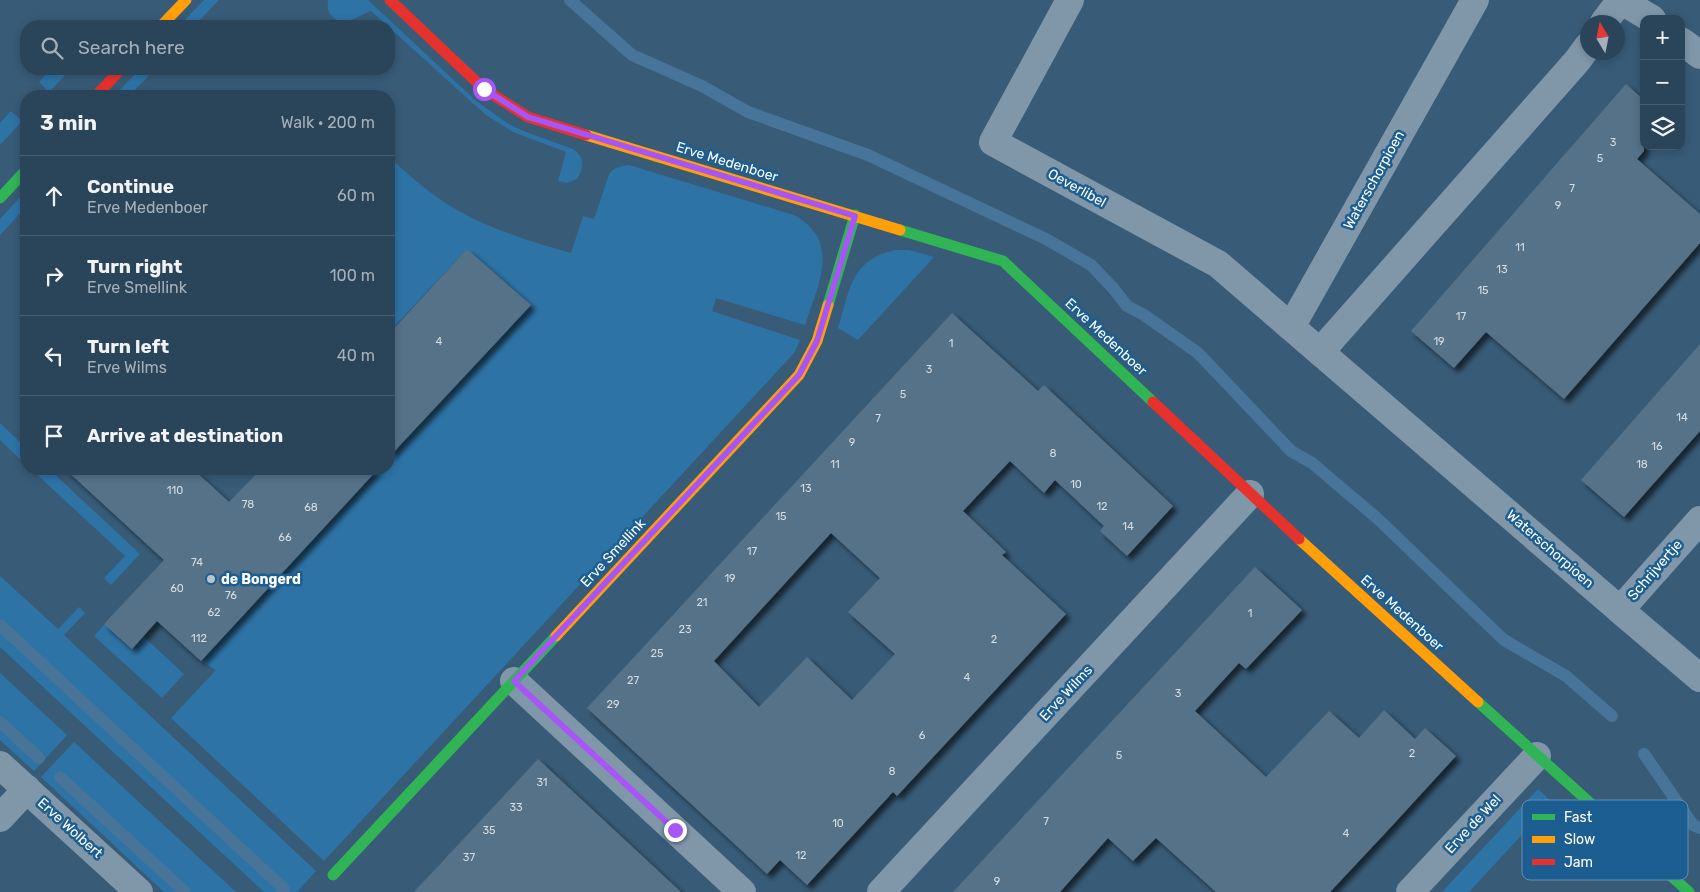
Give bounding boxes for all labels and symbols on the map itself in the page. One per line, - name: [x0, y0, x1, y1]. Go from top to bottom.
- north arrow: [1580, 15, 1625, 60]
- route start: [473, 78, 496, 101]
- street label: Waterschorpioen: [1340, 128, 1408, 232]
- house number: 3: [1610, 136, 1617, 149]
- street label: Erve Medenboer: [674, 138, 781, 186]
- house number: 5: [1597, 152, 1604, 165]
- street label: Oeverlibel: [1045, 165, 1109, 211]
- house number: 7: [1569, 182, 1575, 195]
- house number: 9: [1555, 199, 1561, 212]
- house number: 11: [1515, 241, 1525, 254]
- house number: 13: [1496, 263, 1508, 276]
- house number: 15: [1477, 284, 1489, 297]
- street label: Erve Medenboer: [1062, 295, 1151, 380]
- house number: 17: [1456, 310, 1467, 323]
- house number: 4: [436, 335, 443, 348]
- house number: 19: [1433, 335, 1445, 348]
- house number: 1: [949, 337, 953, 350]
- house number: 3: [926, 363, 933, 376]
- house number: 5: [900, 388, 907, 401]
- house number: 14: [1676, 411, 1688, 424]
- house number: 7: [875, 412, 881, 425]
- house number: 9: [849, 436, 855, 449]
- house number: 16: [1651, 440, 1663, 453]
- house number: 8: [1050, 447, 1057, 460]
- house number: 11: [830, 458, 840, 471]
- house number: 18: [1636, 458, 1648, 471]
- house number: 10: [1070, 478, 1082, 491]
- house number: 13: [800, 482, 812, 495]
- house number: 110: [167, 484, 183, 497]
- house number: 78: [242, 498, 254, 511]
- house number: 12: [1096, 500, 1108, 513]
- house number: 68: [304, 501, 318, 514]
- street label: Waterschorpioen: [1503, 506, 1597, 592]
- house number: 15: [775, 510, 787, 523]
- street label: Erve Smellink: [577, 515, 650, 591]
- house number: 14: [1122, 520, 1134, 533]
- house number: 66: [278, 531, 292, 544]
- street label: Schrijvertje: [1624, 536, 1686, 604]
- house number: 17: [747, 545, 758, 558]
- house number: 74: [191, 556, 203, 569]
- place label: de Bongerd: [221, 571, 301, 588]
- street label: Erve Medenboer: [1357, 571, 1447, 655]
- house number: 19: [724, 572, 736, 585]
- marker: de Bongerd: [205, 573, 217, 585]
- house number: 60: [170, 582, 184, 595]
- house number: 76: [225, 589, 237, 602]
- house number: 21: [696, 596, 708, 609]
- house number: 62: [207, 606, 221, 619]
- house number: 1: [1248, 607, 1252, 620]
- house number: 23: [678, 623, 692, 636]
- house number: 112: [191, 632, 207, 645]
- house number: 2: [991, 633, 997, 646]
- house number: 25: [651, 647, 664, 660]
- street label: Erve Wilms: [1036, 662, 1096, 724]
- house number: 4: [964, 671, 971, 684]
- house number: 27: [627, 674, 639, 687]
- house number: 3: [1175, 687, 1182, 700]
- house number: 29: [607, 698, 619, 711]
- house number: 6: [919, 729, 926, 742]
- house number: 2: [1409, 747, 1415, 760]
- house number: 5: [1116, 749, 1123, 762]
- house number: 8: [889, 765, 896, 778]
- house number: 31: [536, 776, 548, 789]
- street label: Erve de Wel: [1442, 791, 1504, 857]
- street label: Erve Wolbert: [34, 794, 106, 862]
- legend: [1522, 800, 1688, 880]
- house number: 33: [509, 801, 523, 814]
- text: Fast: [1564, 809, 1593, 826]
- house number: 7: [1043, 815, 1049, 828]
- house number: 10: [832, 817, 844, 830]
- route end: [664, 819, 687, 842]
- house number: 35: [482, 824, 496, 837]
- house number: 4: [1343, 827, 1350, 840]
- text: Slow: [1564, 831, 1595, 848]
- house number: 12: [795, 849, 807, 862]
- house number: 37: [463, 851, 475, 864]
- text: Jam: [1564, 854, 1593, 871]
- house number: 9: [994, 875, 1000, 888]

